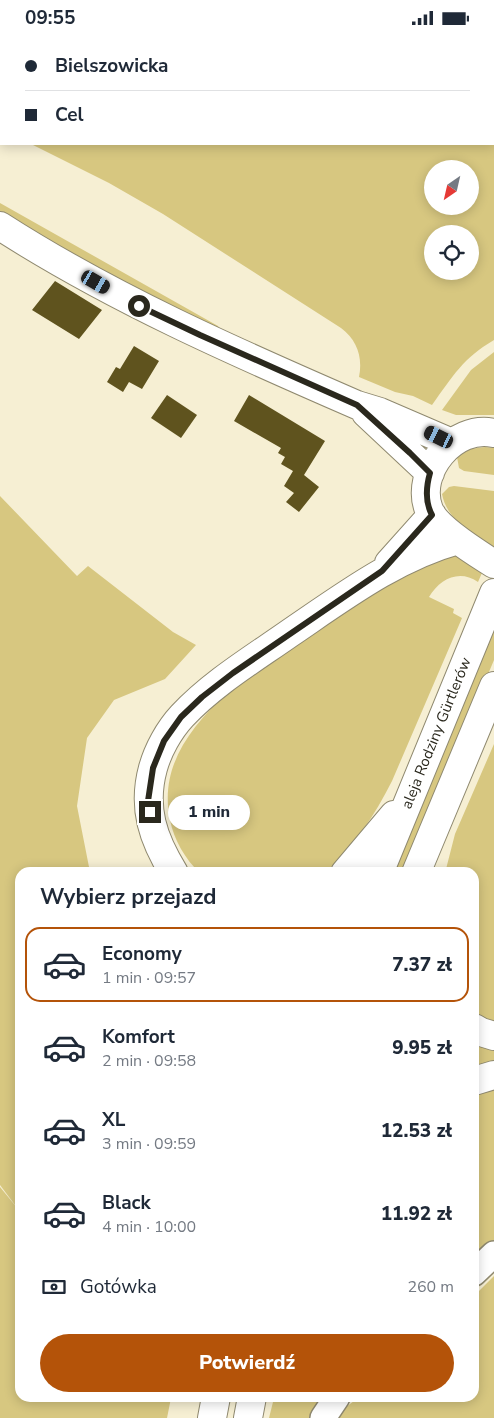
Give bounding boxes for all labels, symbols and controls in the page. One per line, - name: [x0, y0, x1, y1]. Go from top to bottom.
- text: 09:55: [25, 5, 75, 31]
- text: Bielszowicka: [55, 53, 168, 79]
- text: Cel: [55, 102, 84, 128]
- north arrow: [424, 160, 479, 215]
- map controls: [424, 160, 479, 280]
- button: locate: [424, 225, 479, 280]
- car: [79, 268, 112, 296]
- route start: [128, 295, 150, 317]
- car: [422, 424, 455, 450]
- street label: aleja Rodziny Gürtlerów: [396, 654, 476, 812]
- callout: 1 min: [168, 795, 250, 829]
- route end: [139, 801, 161, 823]
- text: 1 min: [188, 801, 230, 823]
- text: Wybierz przejazd: [40, 882, 216, 912]
- text: Economy: [102, 941, 182, 967]
- icon: car: [42, 942, 87, 987]
- text: 7.37 zł: [392, 952, 452, 978]
- text: 1 min · 09:57: [102, 967, 196, 989]
- text: Komfort: [102, 1024, 175, 1050]
- icon: car: [42, 1025, 87, 1070]
- text: 9.95 zł: [392, 1035, 452, 1061]
- text: 2 min · 09:58: [102, 1050, 196, 1072]
- text: XL: [102, 1107, 125, 1133]
- icon: car: [42, 1108, 87, 1153]
- text: 12.53 zł: [381, 1118, 452, 1144]
- text: 3 min · 09:59: [102, 1133, 196, 1155]
- text: Black: [102, 1190, 151, 1216]
- icon: car: [42, 1191, 87, 1236]
- text: 11.92 zł: [381, 1201, 452, 1227]
- text: 4 min · 10:00: [102, 1216, 196, 1238]
- icon: cash: [40, 1273, 68, 1301]
- text: Gotówka: [80, 1274, 157, 1300]
- text: 260 m: [407, 1276, 454, 1298]
- button: Potwierdź: [40, 1334, 454, 1392]

